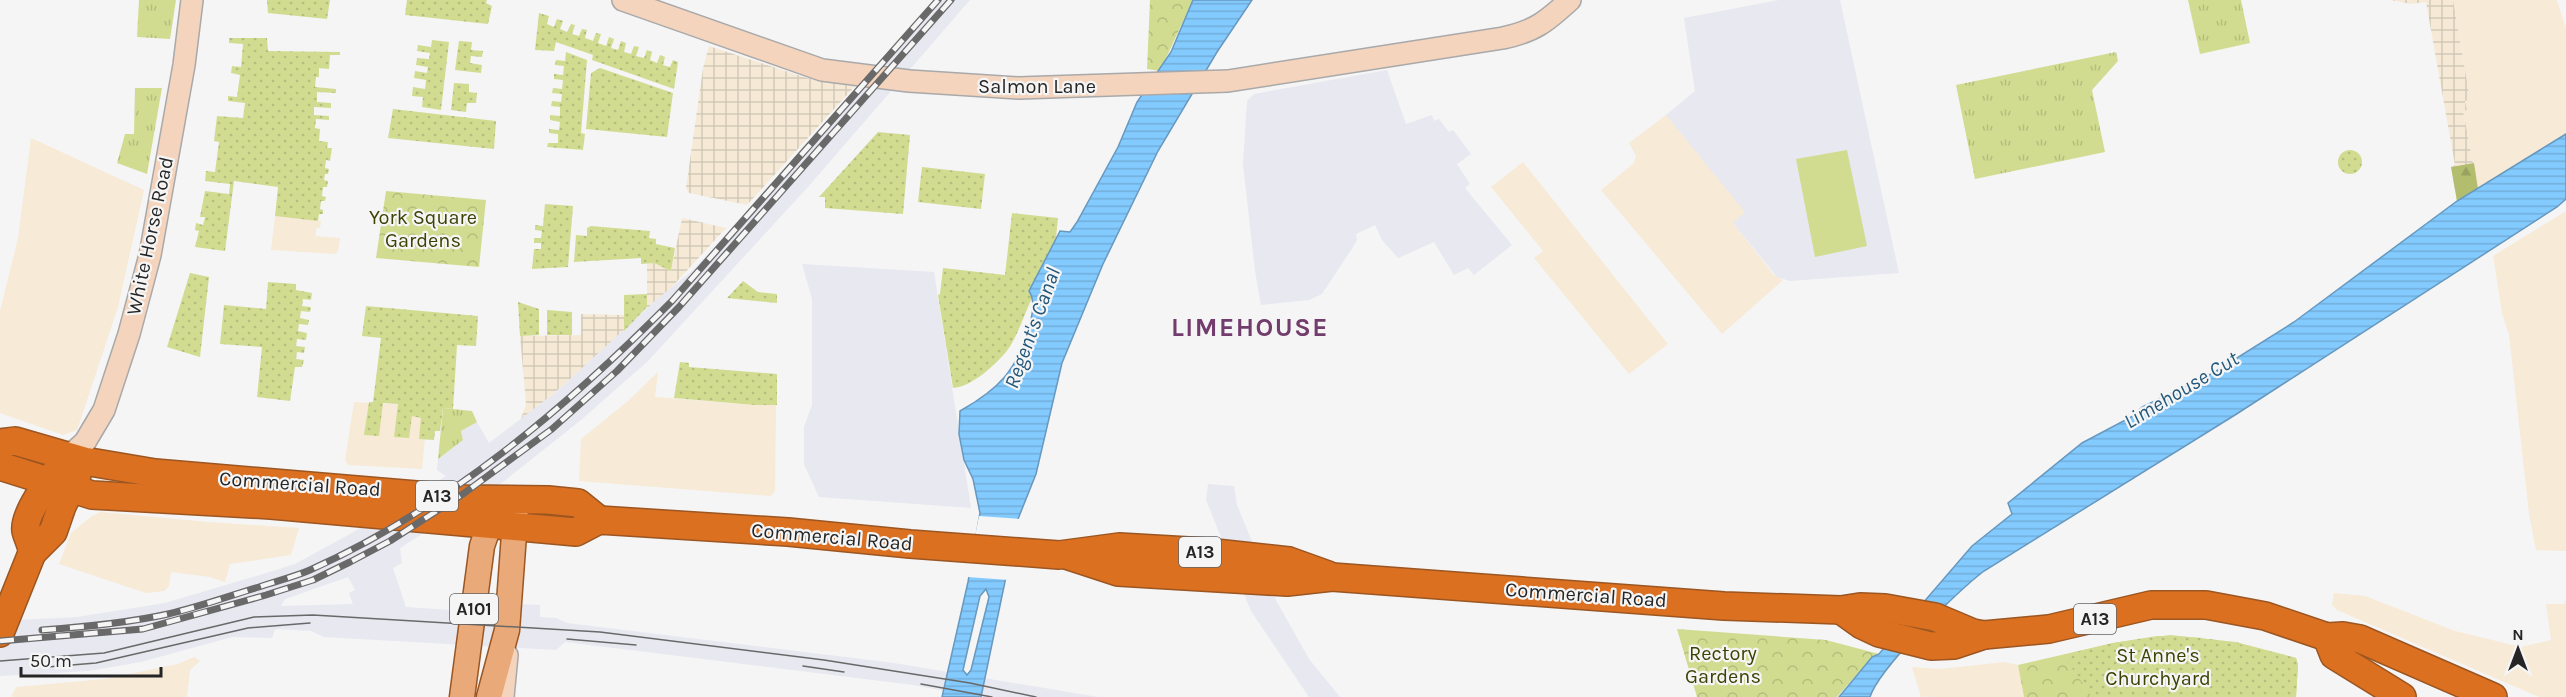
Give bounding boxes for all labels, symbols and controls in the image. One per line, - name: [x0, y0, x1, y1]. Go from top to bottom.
- street label: Salmon Lane: [978, 75, 1096, 98]
- street label: White Horse Road: [122, 155, 178, 317]
- park label: York Square Gardens: [369, 206, 477, 252]
- water label: Regent's Canal: [999, 264, 1065, 392]
- district label: LIMEHOUSE: [1171, 312, 1329, 343]
- water label: Limehouse Cut: [2119, 346, 2243, 434]
- street label: Commercial Road: [218, 467, 382, 501]
- road number: A13: [416, 481, 458, 511]
- street label: Commercial Road: [750, 518, 914, 556]
- road number: A13: [1179, 537, 1221, 567]
- street label: Commercial Road: [1504, 578, 1668, 612]
- road number: A101: [450, 594, 498, 624]
- road number: A13: [2074, 604, 2116, 634]
- north arrow: [2488, 619, 2548, 679]
- text: N: [2512, 625, 2524, 644]
- scale bar: [21, 640, 160, 678]
- park label: Rectory Gardens: [1685, 642, 1761, 688]
- park label: St Anne's Churchyard: [2105, 644, 2211, 690]
- text: 50 m: [30, 650, 72, 672]

